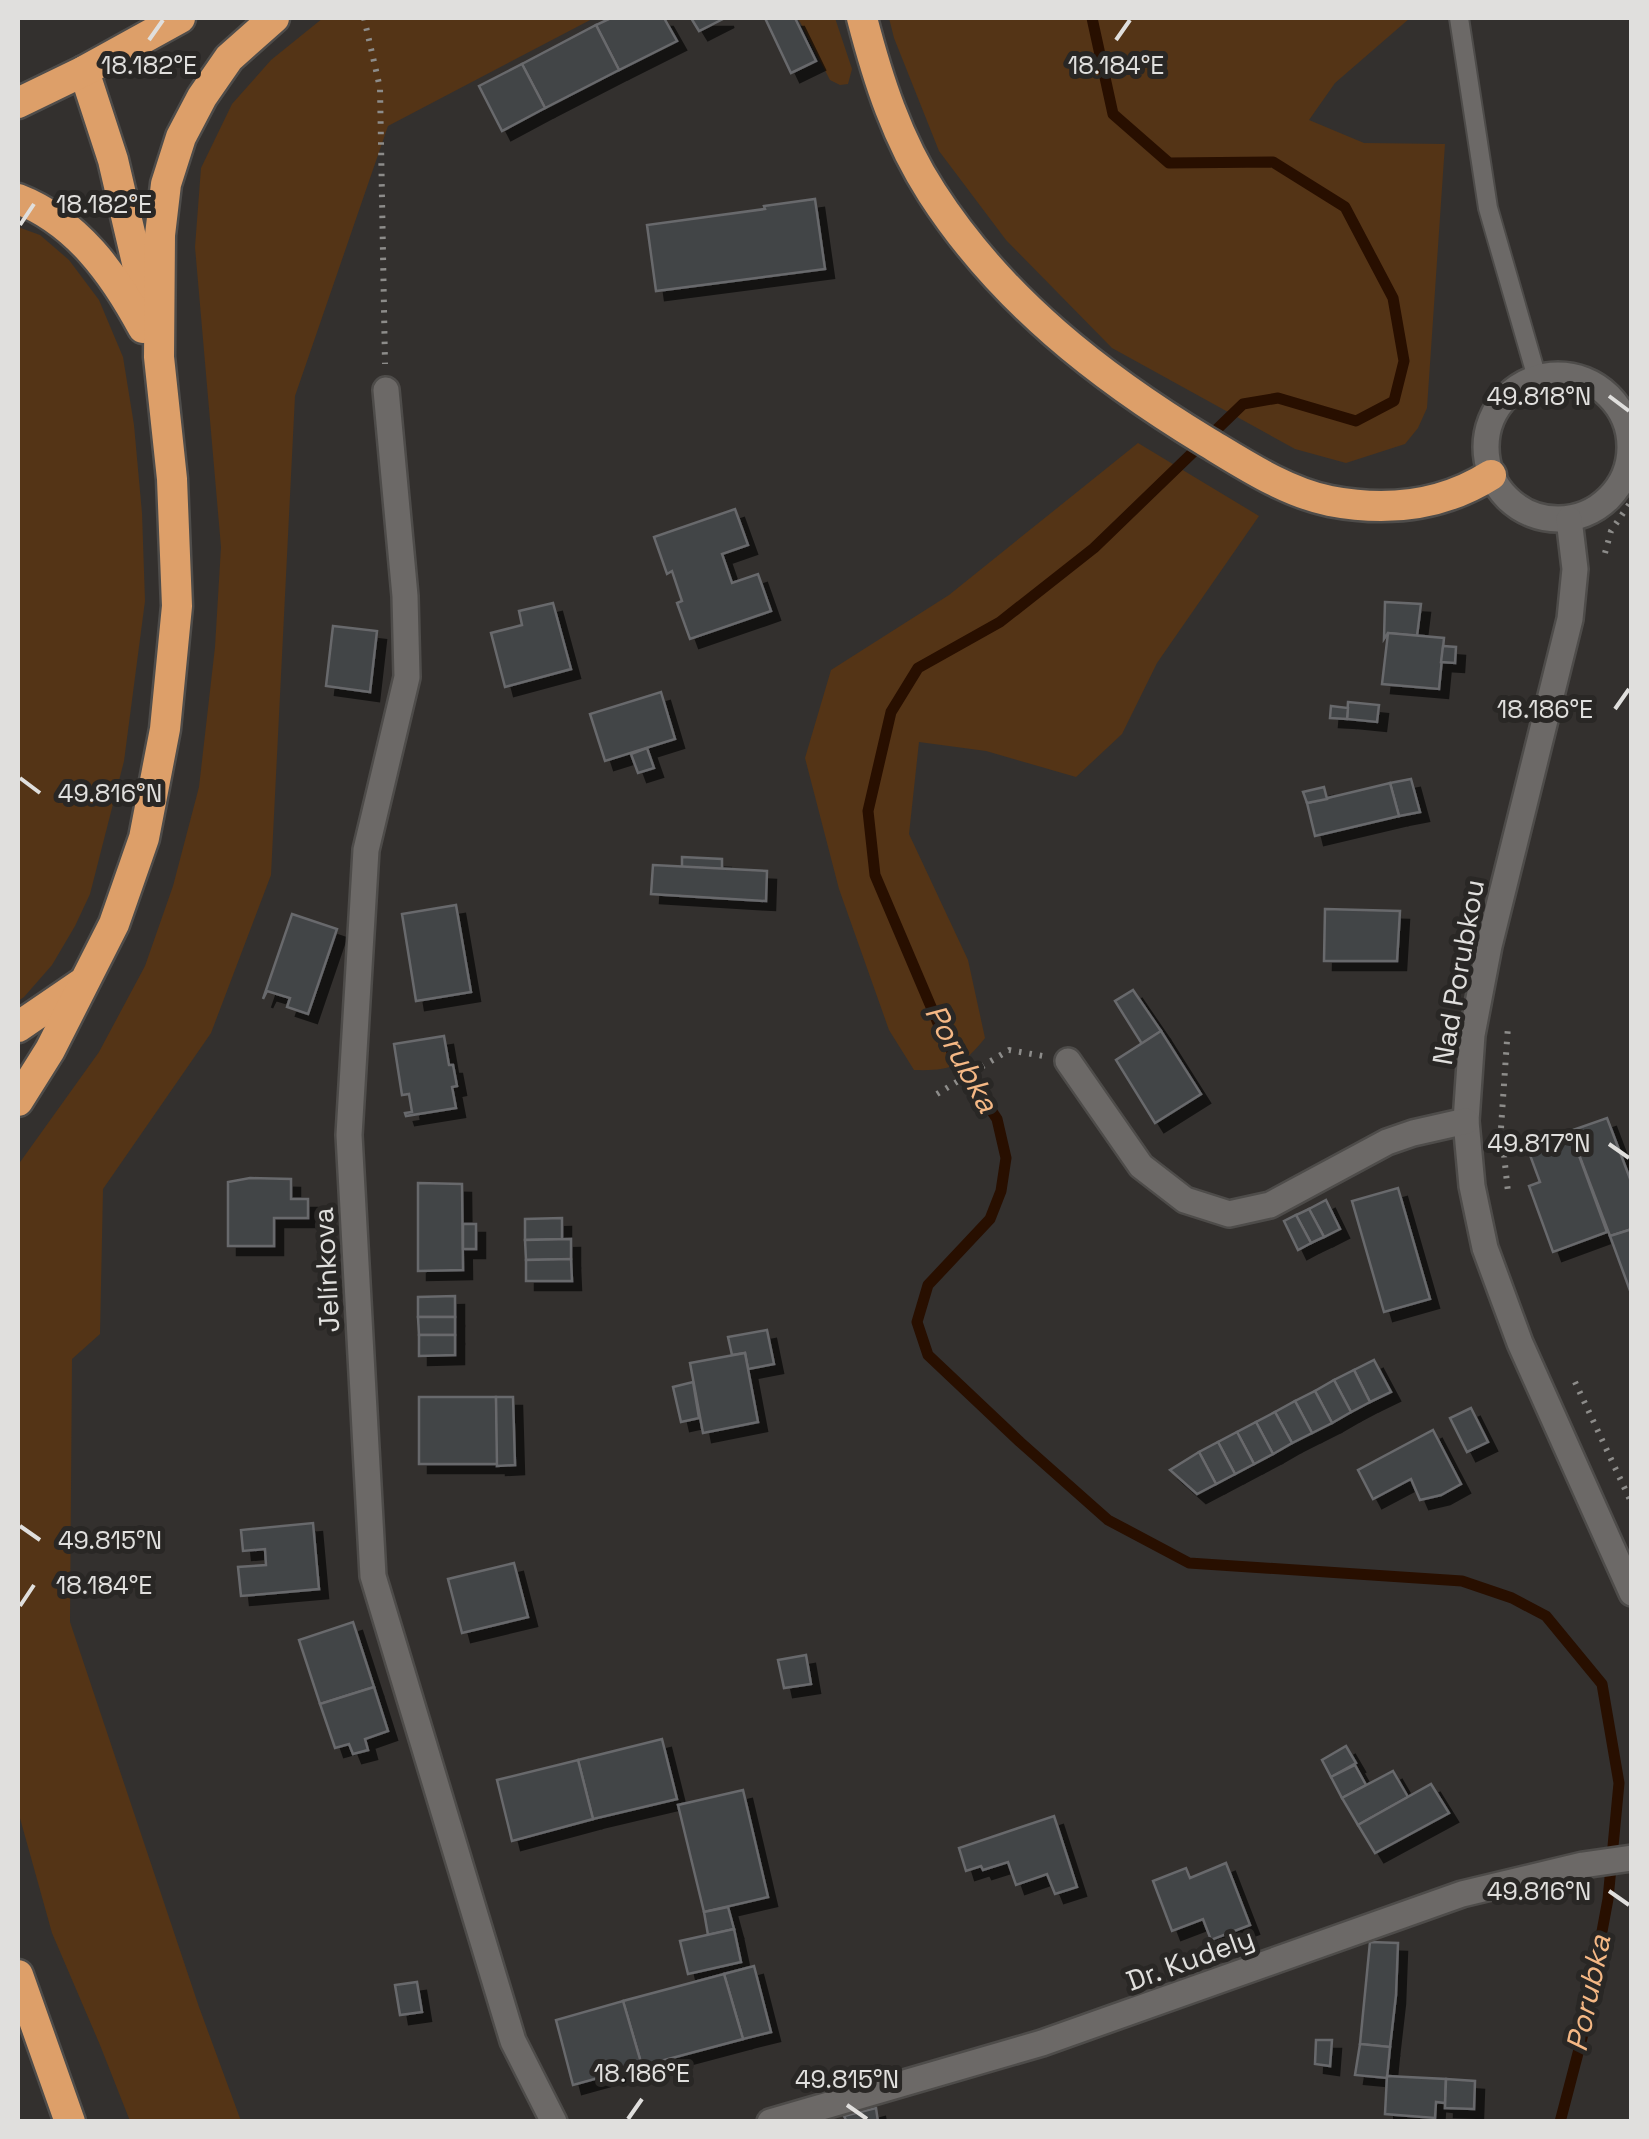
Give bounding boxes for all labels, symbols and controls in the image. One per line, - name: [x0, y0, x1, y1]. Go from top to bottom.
- text: 18.182°E: [101, 49, 197, 81]
- text: 18.184°E: [1068, 49, 1164, 81]
- text: 18.182°E: [56, 188, 152, 220]
- text: 49.818°N: [1487, 380, 1591, 412]
- text: 18.186°E: [1497, 693, 1593, 725]
- text: 49.816°N: [58, 777, 162, 809]
- street label: Nad Porubkou: [1424, 876, 1492, 1068]
- water label: Porubka: [916, 997, 1008, 1120]
- text: 49.817°N: [1487, 1127, 1591, 1159]
- street label: Jelínkova: [305, 1207, 347, 1333]
- text: 49.815°N: [58, 1524, 162, 1556]
- text: 18.184°E: [56, 1569, 152, 1601]
- text: 49.816°N: [1487, 1875, 1591, 1907]
- street label: Dr. Kudely: [1121, 1919, 1259, 1999]
- water label: Porubka: [1557, 1930, 1620, 2055]
- text: 18.186°E: [594, 2057, 690, 2089]
- text: 49.815°N: [795, 2063, 899, 2095]

